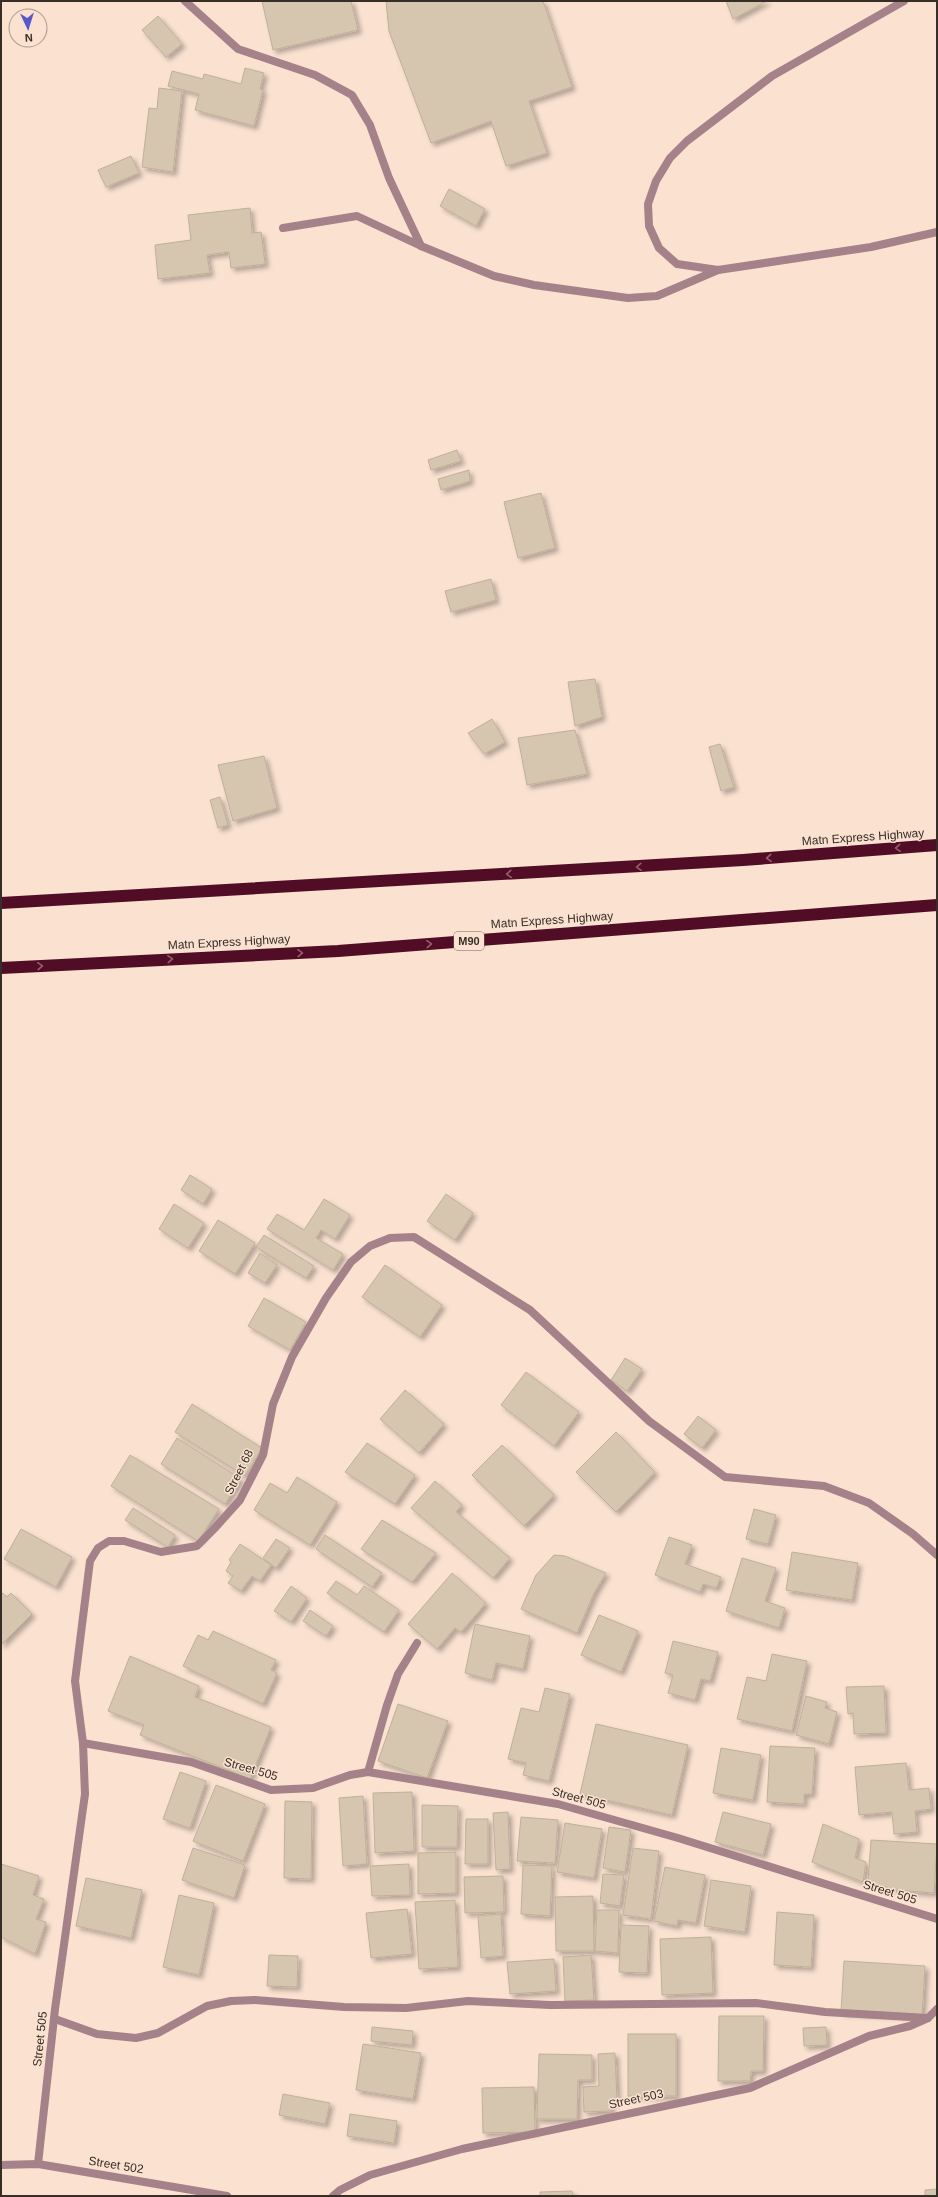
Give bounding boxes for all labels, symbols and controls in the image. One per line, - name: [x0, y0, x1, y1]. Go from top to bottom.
- north arrow: [8, 8, 48, 48]
- text: N: [24, 32, 33, 44]
- street label: Matn Express Highway: [801, 826, 925, 848]
- one-way arrow: [895, 844, 901, 853]
- one-way arrow: [765, 854, 772, 863]
- one-way arrow: [636, 862, 642, 871]
- one-way arrow: [506, 870, 512, 879]
- street label: Matn Express Highway: [490, 909, 614, 931]
- street label: Matn Express Highway: [167, 932, 291, 952]
- road number: M90: [454, 932, 484, 950]
- one-way arrow: [426, 939, 432, 948]
- one-way arrow: [297, 948, 303, 957]
- one-way arrow: [167, 955, 173, 964]
- one-way arrow: [37, 962, 43, 970]
- street label: Street 68: [222, 1447, 256, 1497]
- street label: Street 505: [222, 1755, 280, 1783]
- street label: Street 505: [550, 1784, 608, 1812]
- street label: Street 505: [861, 1877, 919, 1907]
- street label: Street 505: [30, 2010, 50, 2067]
- street label: Street 503: [607, 2086, 665, 2112]
- street label: Street 502: [88, 2154, 145, 2176]

